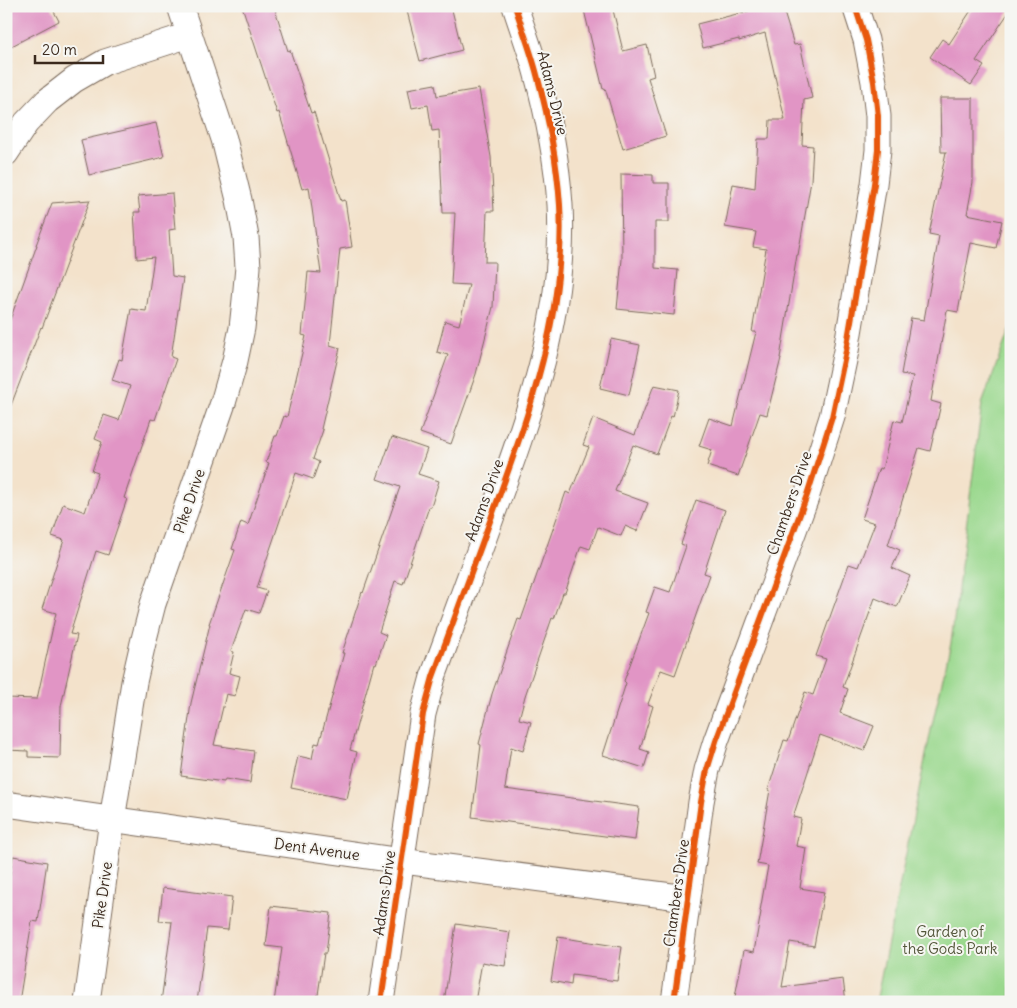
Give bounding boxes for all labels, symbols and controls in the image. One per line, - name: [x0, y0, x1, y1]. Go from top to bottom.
- scale bar: [35, 32, 102, 64]
- text: 20 m: [42, 40, 77, 59]
- street label: Adams Drive: [533, 49, 573, 137]
- street label: Chambers Drive: [762, 449, 816, 557]
- street label: Adams Drive: [460, 456, 508, 544]
- street label: Pike Drive: [169, 466, 209, 536]
- street label: Dent Avenue: [273, 834, 361, 864]
- street label: Chambers Drive: [659, 838, 693, 948]
- street label: Adams Drive: [369, 849, 399, 937]
- street label: Pike Drive: [88, 860, 116, 930]
- park label: Garden of the Gods Park: [903, 922, 998, 958]

